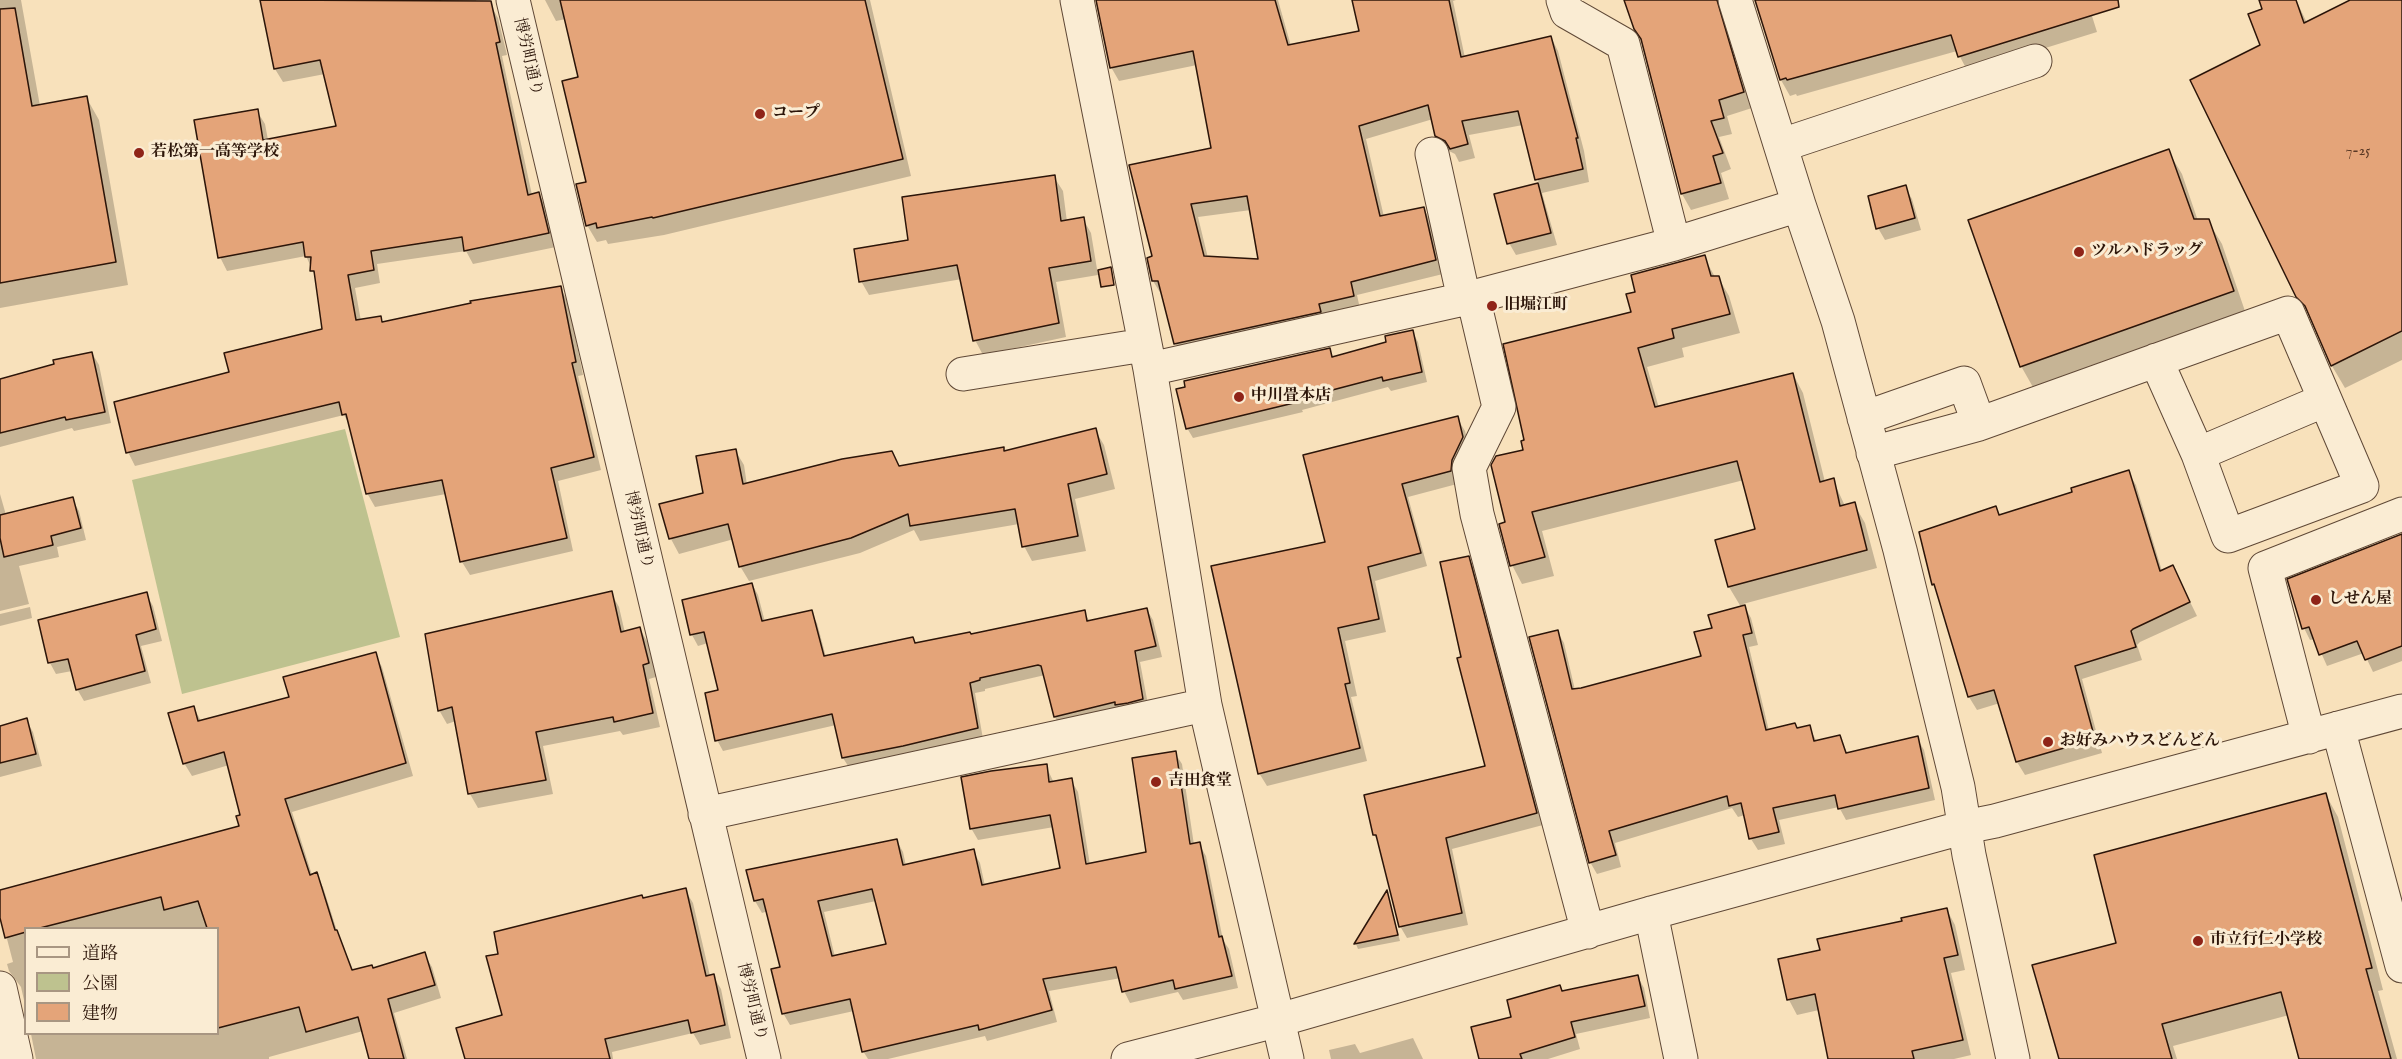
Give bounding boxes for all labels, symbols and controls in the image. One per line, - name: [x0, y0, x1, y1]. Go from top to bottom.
- street label: 博労町通り: [509, 16, 545, 98]
- place label: コープ: [772, 104, 820, 124]
- marker: コープ: [753, 107, 767, 121]
- place label: 若松第一高等学校: [151, 143, 279, 163]
- house number: 7-25: [2346, 144, 2370, 160]
- marker: 若松第一高等学校: [132, 146, 146, 160]
- place label: ツルハドラッグ: [2091, 242, 2203, 262]
- marker: ツルハドラッグ: [2072, 245, 2086, 259]
- place label: 旧堀江町: [1504, 296, 1568, 316]
- marker: 旧堀江町: [1485, 299, 1499, 313]
- place label: 中川畳本店: [1251, 387, 1331, 407]
- marker: 中川畳本店: [1232, 390, 1246, 404]
- street label: 博労町通り: [620, 489, 656, 571]
- place label: しせん屋: [2328, 590, 2392, 610]
- marker: しせん屋: [2309, 593, 2323, 607]
- place label: お好みハウスどんどん: [2060, 732, 2220, 752]
- marker: お好みハウスどんどん: [2041, 735, 2055, 749]
- place label: 吉田食堂: [1168, 772, 1232, 792]
- marker: 吉田食堂: [1149, 775, 1163, 789]
- legend: [24, 927, 219, 1035]
- place label: 市立行仁小学校: [2210, 931, 2322, 951]
- marker: 市立行仁小学校: [2191, 934, 2205, 948]
- text: 道路: [82, 943, 118, 966]
- street label: 博労町通り: [732, 961, 770, 1043]
- text: 公園: [82, 973, 118, 996]
- text: 建物: [82, 1003, 118, 1026]

